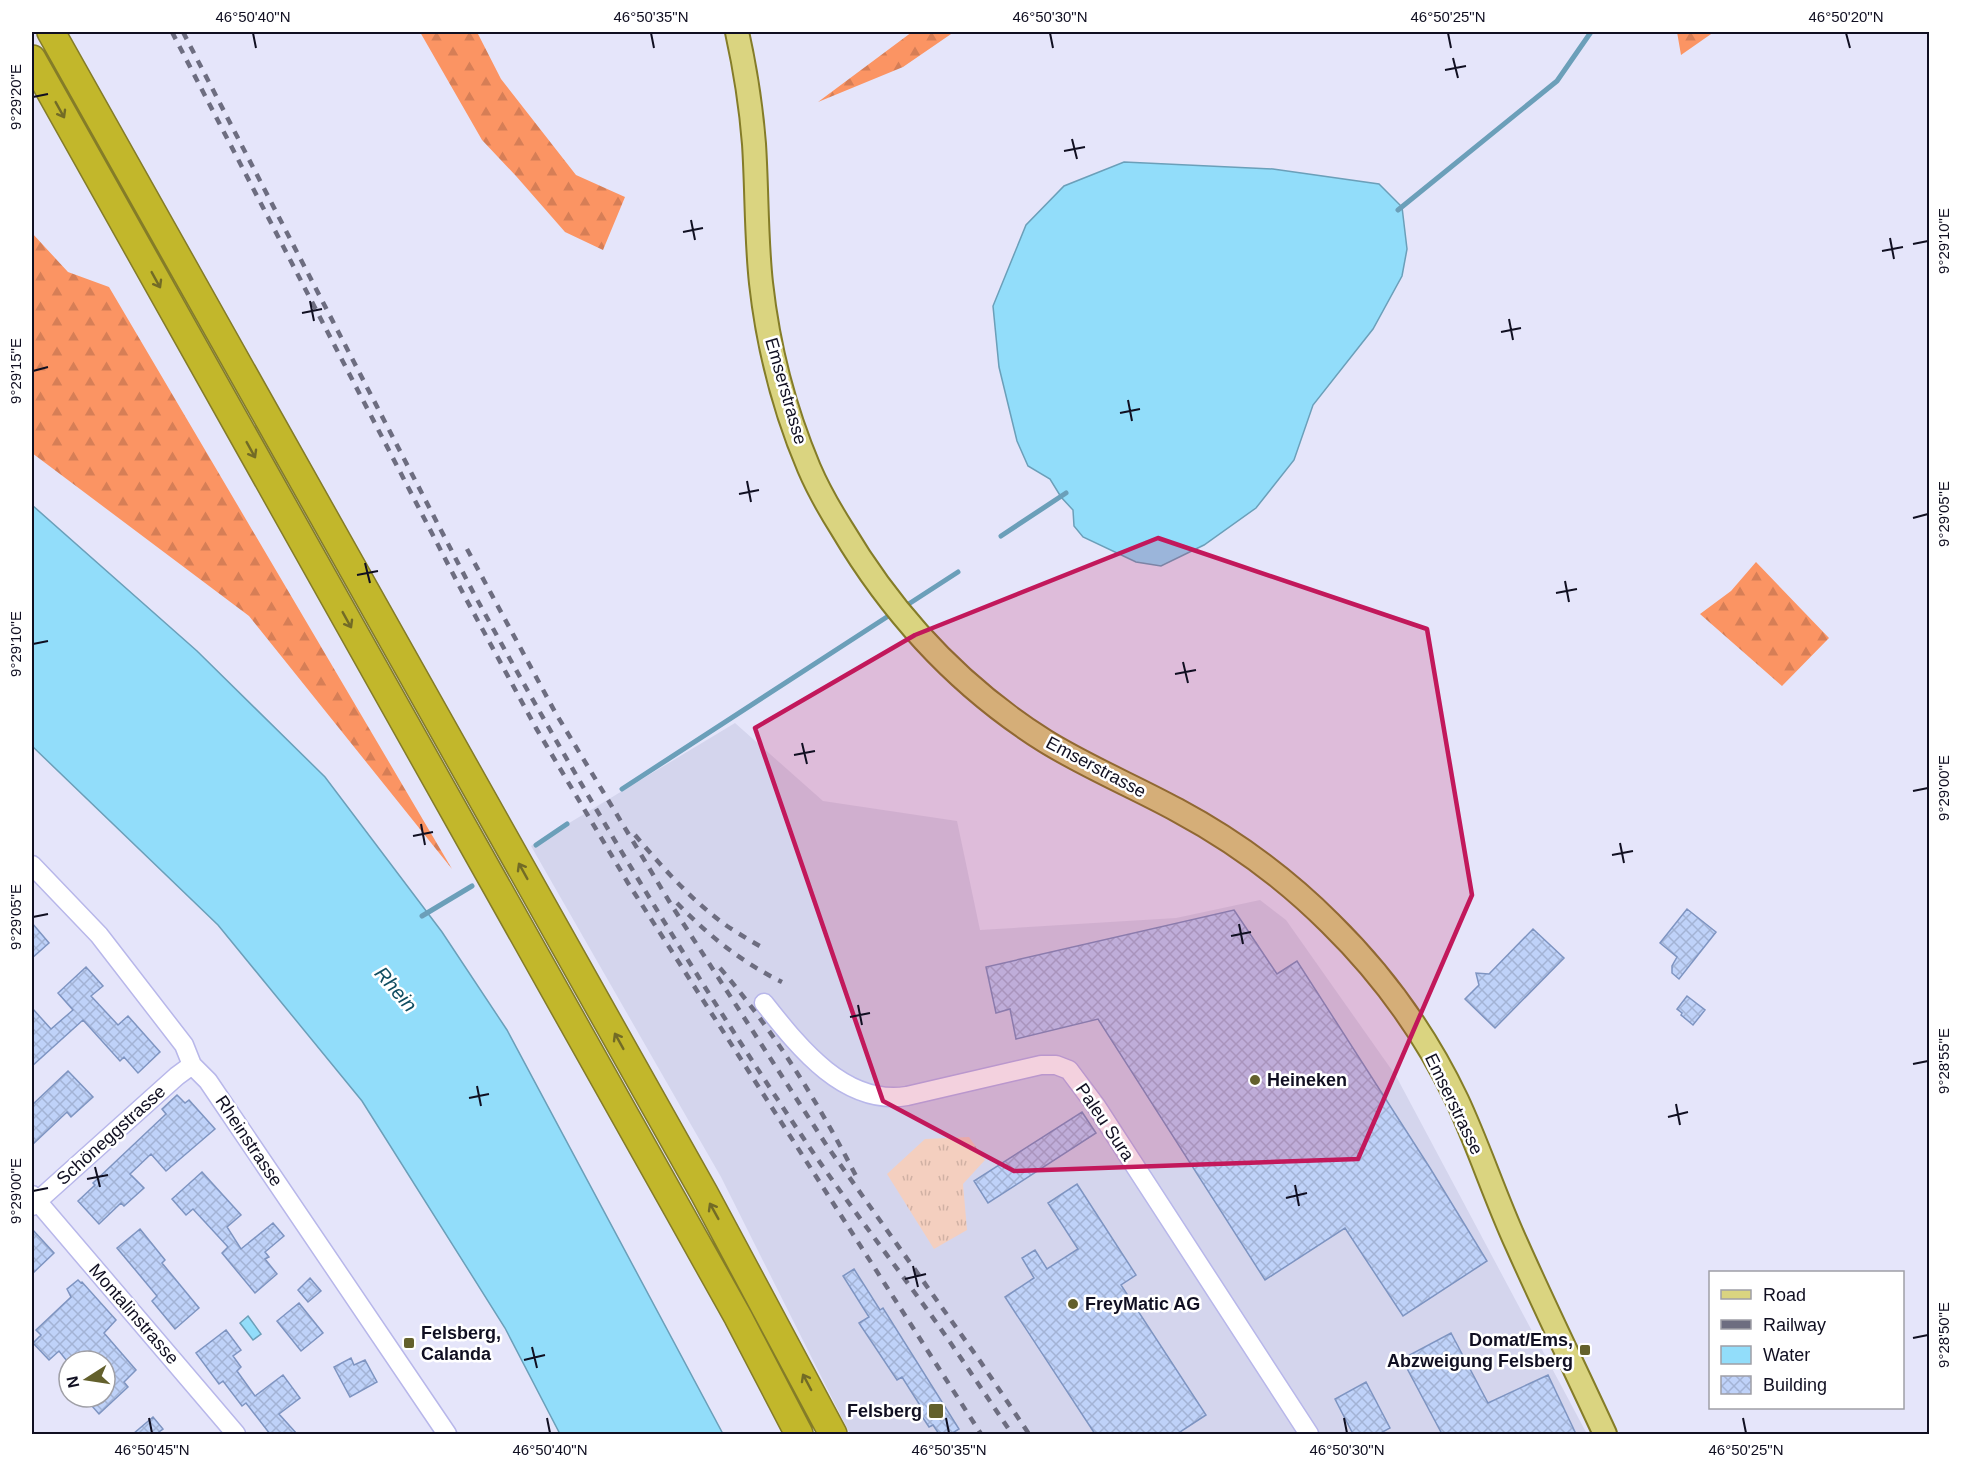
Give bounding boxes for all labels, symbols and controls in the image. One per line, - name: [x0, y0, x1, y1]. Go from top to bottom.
- text: 46°50'40"N: [215, 8, 291, 25]
- text: 46°50'35"N: [613, 8, 689, 25]
- text: 46°50'30"N: [1012, 8, 1088, 25]
- text: 46°50'25"N: [1410, 8, 1486, 25]
- text: 46°50'20"N: [1808, 8, 1884, 25]
- text: 9°29'20"E: [7, 64, 24, 130]
- one-way arrow: [55, 101, 66, 119]
- text: 9°29'10"E: [1935, 208, 1952, 274]
- one-way arrow: [150, 272, 162, 289]
- street label: Emserstrasse: [761, 335, 811, 447]
- text: 9°29'15"E: [7, 338, 24, 404]
- one-way arrow: [246, 441, 257, 459]
- text: 9°29'05"E: [1935, 481, 1952, 547]
- text: 9°29'10"E: [7, 611, 24, 677]
- one-way arrow: [341, 612, 353, 629]
- street label: Emserstrasse: [1043, 732, 1149, 802]
- text: 9°29'00"E: [1935, 755, 1952, 821]
- one-way arrow: [517, 863, 529, 880]
- text: 9°29'05"E: [7, 884, 24, 950]
- water label: Rhein: [371, 962, 421, 1016]
- text: 9°28'55"E: [1935, 1028, 1952, 1094]
- one-way arrow: [613, 1033, 625, 1050]
- street label: Emserstrasse: [1421, 1050, 1487, 1158]
- place label: Heineken: [1267, 1070, 1347, 1090]
- marker: Heineken: [1248, 1073, 1262, 1087]
- street label: Paleu Sura: [1072, 1079, 1139, 1165]
- street label: Schöneggstrasse: [53, 1081, 169, 1189]
- street label: Rheinstrasse: [211, 1092, 287, 1190]
- text: 9°29'00"E: [7, 1158, 24, 1224]
- one-way arrow: [708, 1203, 720, 1220]
- street label: Montalinstrasse: [85, 1260, 183, 1368]
- legend: [1709, 1271, 1904, 1409]
- text: Road: [1763, 1285, 1806, 1305]
- place label: FreyMatic AG: [1085, 1294, 1200, 1314]
- marker: FreyMatic AG: [1066, 1297, 1080, 1311]
- text: 9°28'50"E: [1935, 1302, 1952, 1368]
- text: Railway: [1763, 1315, 1826, 1335]
- place label: Felsberg, Calanda: [421, 1323, 501, 1364]
- place label: Domat/Ems, Abzweigung Felsberg: [1387, 1330, 1573, 1371]
- marker: Felsberg, Calanda: [402, 1336, 416, 1350]
- marker: Domat/Ems, Abzweigung Felsberg: [1578, 1343, 1592, 1357]
- text: Water: [1763, 1345, 1810, 1365]
- north arrow: [57, 1349, 117, 1409]
- one-way arrow: [801, 1374, 812, 1392]
- text: N: [63, 1375, 82, 1389]
- text: Building: [1763, 1375, 1827, 1395]
- place label: Felsberg: [847, 1401, 922, 1421]
- marker: Felsberg: [927, 1402, 945, 1420]
- text: 46°50'45"N: [114, 1441, 190, 1458]
- text: 46°50'40"N: [512, 1441, 588, 1458]
- text: 46°50'35"N: [911, 1441, 987, 1458]
- text: 46°50'30"N: [1309, 1441, 1385, 1458]
- text: 46°50'25"N: [1708, 1441, 1784, 1458]

